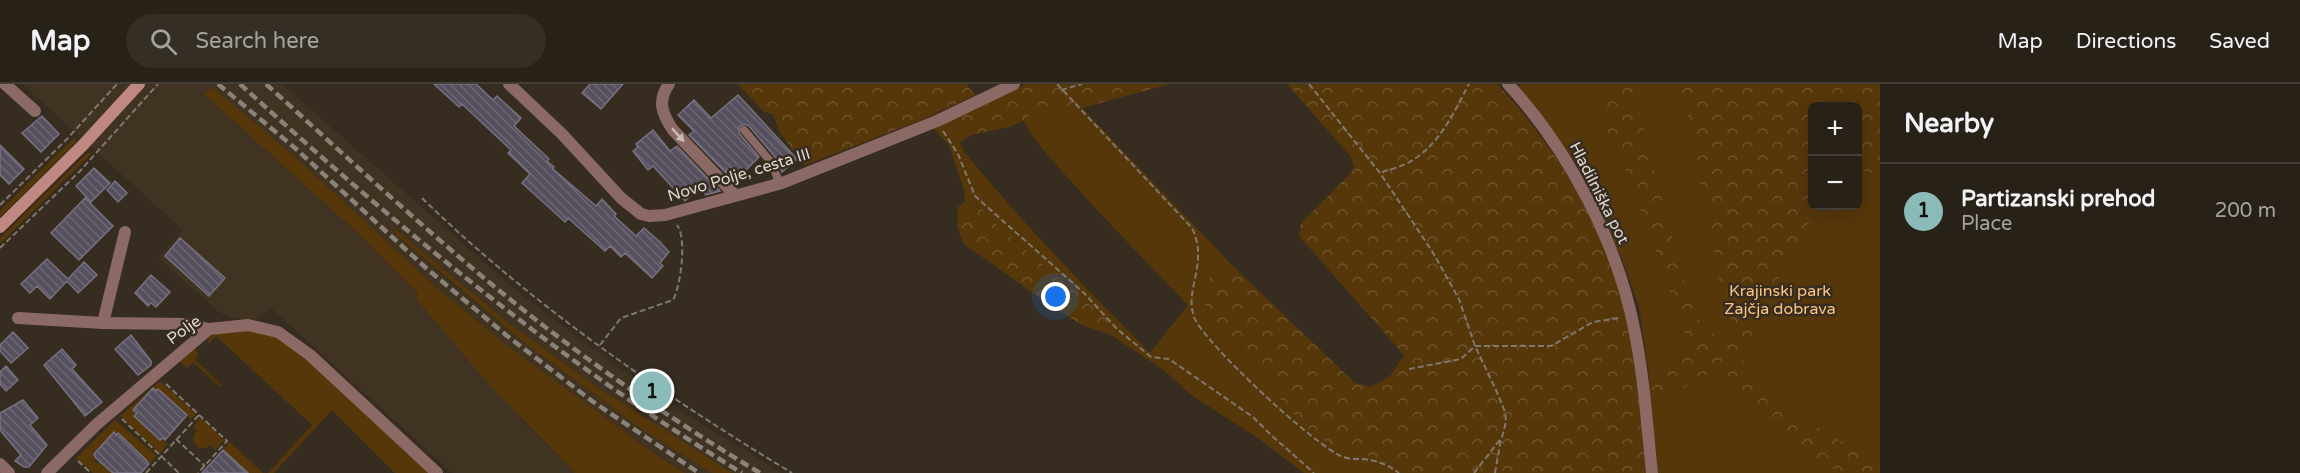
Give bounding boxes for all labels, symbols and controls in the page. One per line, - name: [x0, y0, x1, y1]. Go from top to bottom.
- search box: [126, 14, 546, 68]
- text: Map: [30, 24, 90, 58]
- icon: search: [147, 25, 180, 58]
- text: Search here: [195, 28, 319, 54]
- text: Map: [1997, 29, 2043, 54]
- text: Directions: [2076, 29, 2176, 54]
- text: Saved: [2209, 29, 2270, 54]
- map controls: [1808, 102, 1862, 210]
- button: +: [1808, 102, 1862, 156]
- text: Nearby: [1904, 108, 1994, 139]
- one-way arrow: [671, 127, 684, 142]
- street label: Hladilniška pot: [1565, 139, 1633, 247]
- street label: Novo Polje, cesta III: [665, 144, 813, 206]
- button: −: [1808, 156, 1862, 210]
- text: Partizanski prehod: [1961, 186, 2155, 212]
- text: 1: [1917, 199, 1930, 223]
- text: 200 m: [2215, 199, 2276, 223]
- text: Place: [1961, 212, 2012, 236]
- park label: Krajinski park Zajčja dobrava: [1724, 281, 1836, 319]
- your location: [1041, 282, 1070, 311]
- street label: Polje: [163, 311, 205, 349]
- pin: 1: [632, 368, 672, 414]

